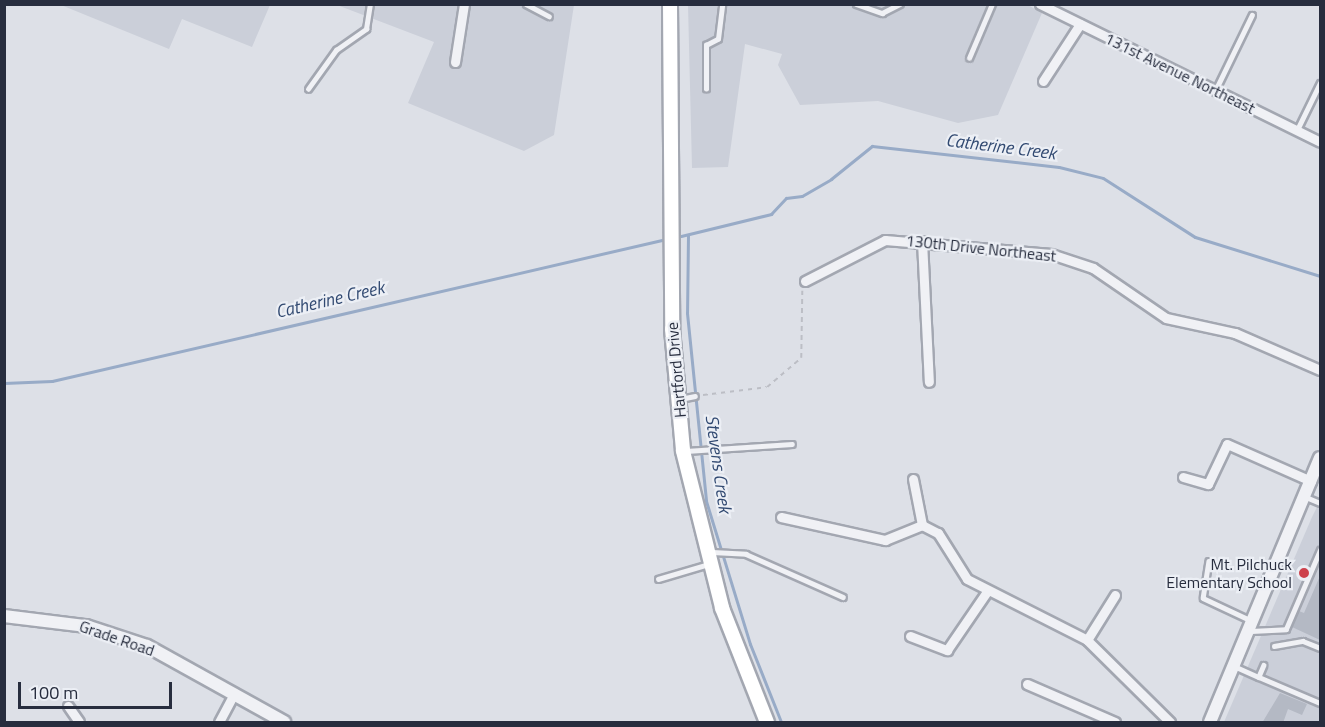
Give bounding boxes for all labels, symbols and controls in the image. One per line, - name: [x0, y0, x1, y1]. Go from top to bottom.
- street label: 131st Avenue Northeast: [1102, 28, 1258, 118]
- water label: Catherine Creek: [945, 130, 1057, 164]
- street label: 130th Drive Northeast: [905, 231, 1057, 265]
- water label: Catherine Creek: [274, 277, 386, 323]
- street label: Hartford Drive: [662, 321, 690, 419]
- water label: Stevens Creek: [700, 414, 736, 514]
- place label: Mt. Pilchuck Elementary School: [1166, 554, 1292, 592]
- marker: Mt. Pilchuck Elementary School: [1297, 566, 1311, 580]
- street label: Grade Road: [77, 616, 157, 660]
- scale bar: [21, 670, 176, 708]
- text: 100 m: [29, 679, 78, 706]

